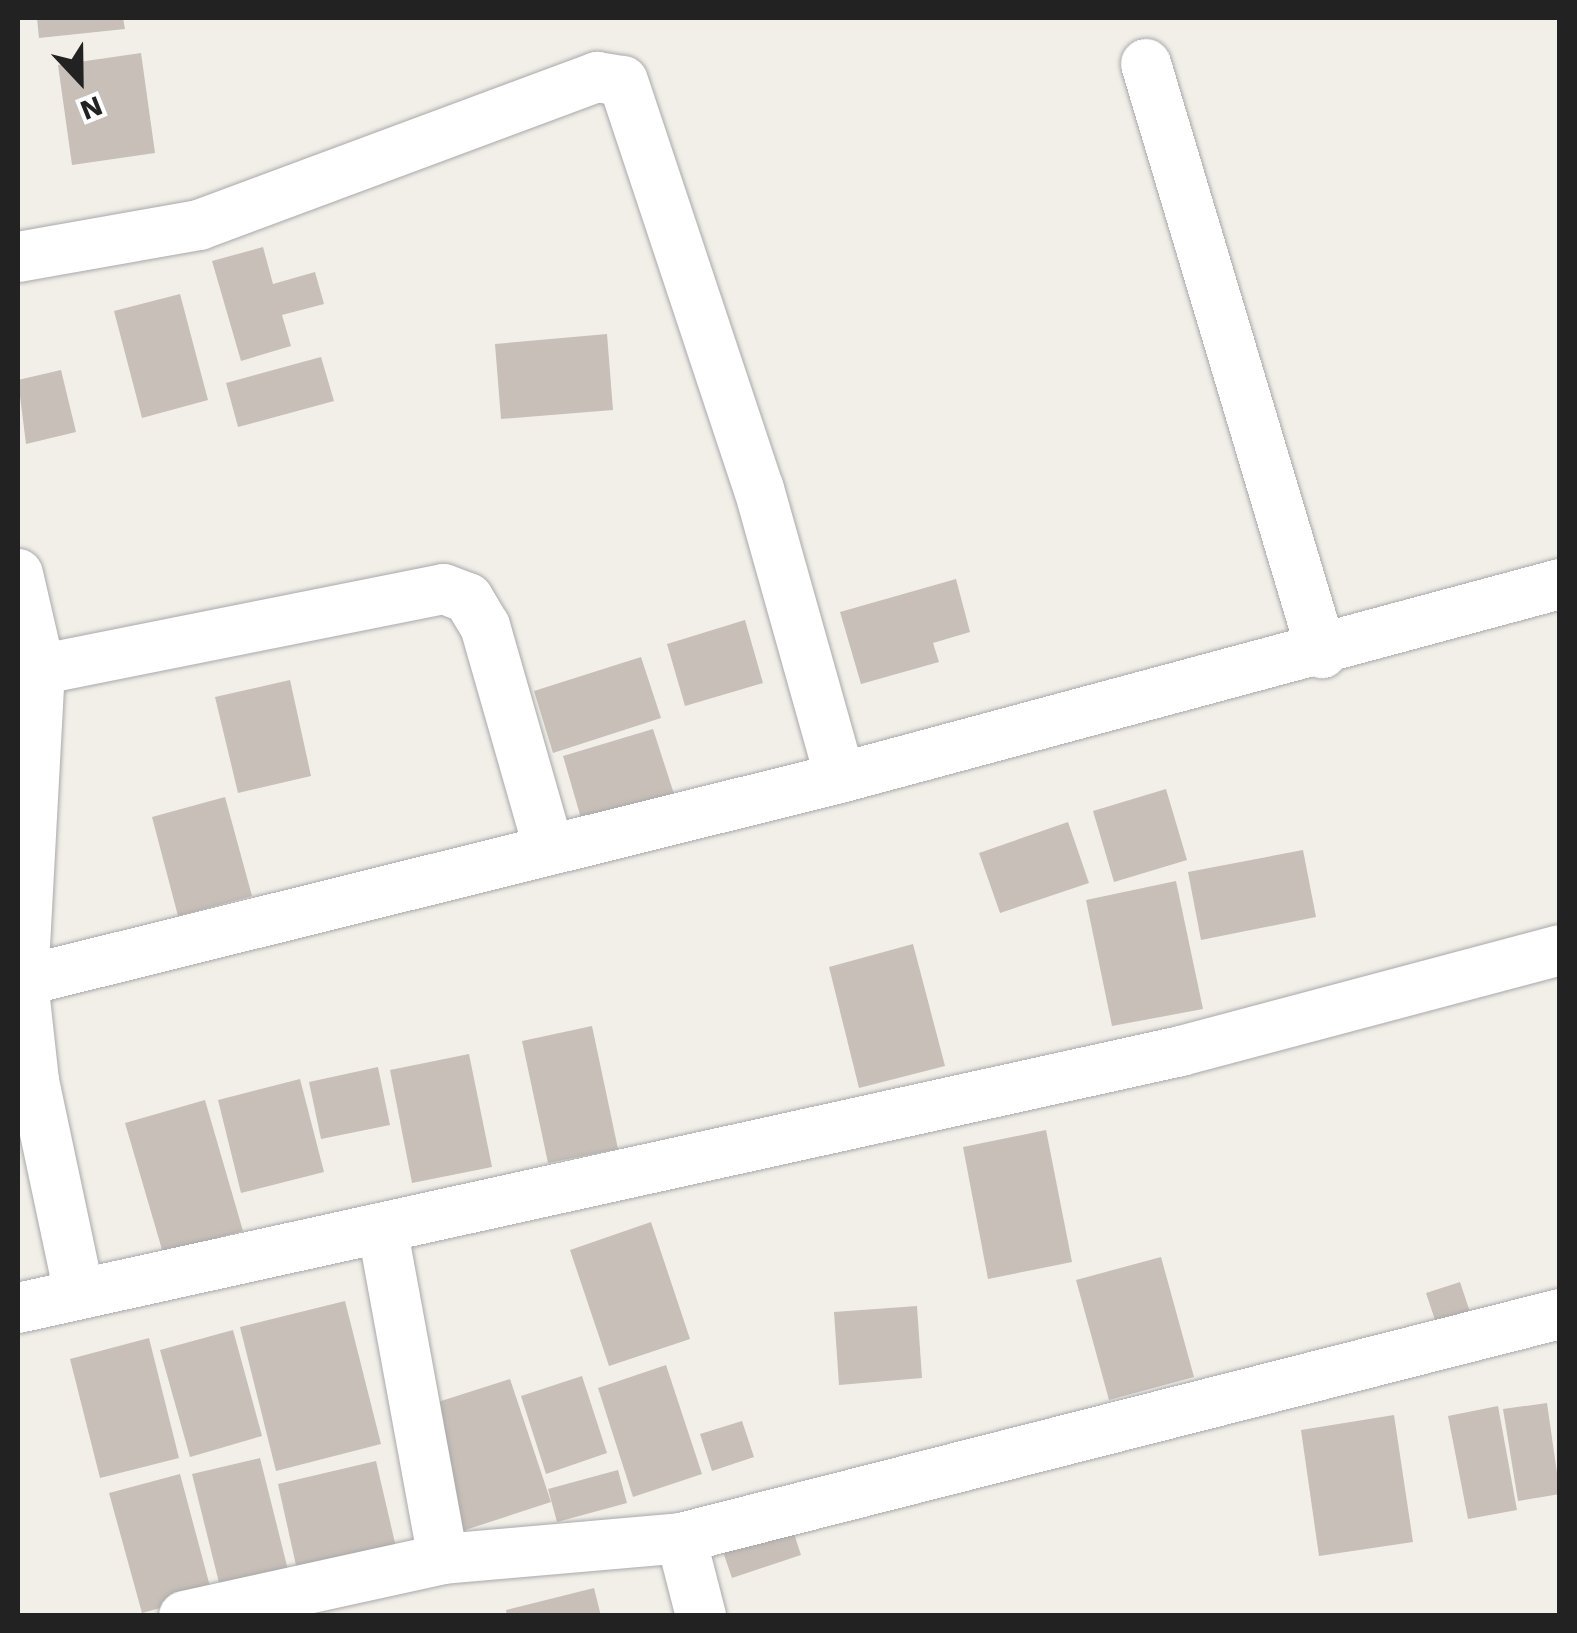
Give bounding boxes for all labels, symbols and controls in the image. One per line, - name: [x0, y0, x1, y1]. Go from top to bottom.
- north arrow: [30, 30, 130, 130]
- text: N: [76, 89, 107, 127]

